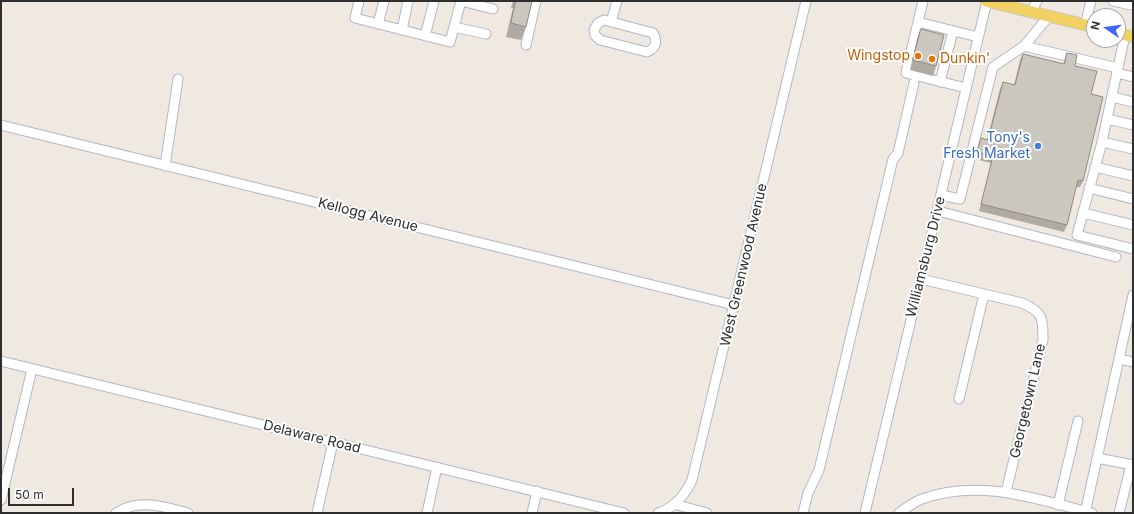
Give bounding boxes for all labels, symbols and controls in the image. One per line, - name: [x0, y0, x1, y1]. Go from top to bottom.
- north arrow: [1086, 8, 1126, 48]
- text: N: [1088, 20, 1103, 31]
- place label: Wingstop: [847, 48, 910, 64]
- marker: Wingstop: [913, 51, 923, 61]
- place label: Dunkin': [940, 51, 990, 67]
- marker: Dunkin': [927, 54, 937, 64]
- place label: Tony's Fresh Market: [943, 130, 1030, 162]
- marker: Tony's Fresh Market: [1033, 141, 1043, 151]
- street label: West Greenwood Avenue: [717, 182, 771, 348]
- street label: Kellogg Avenue: [316, 194, 420, 236]
- street label: Williamsburg Drive: [903, 195, 949, 319]
- street label: Georgetown Lane: [1007, 342, 1049, 460]
- street label: Delaware Road: [262, 417, 362, 457]
- scale bar: [10, 480, 76, 506]
- text: 50 m: [15, 487, 44, 502]

